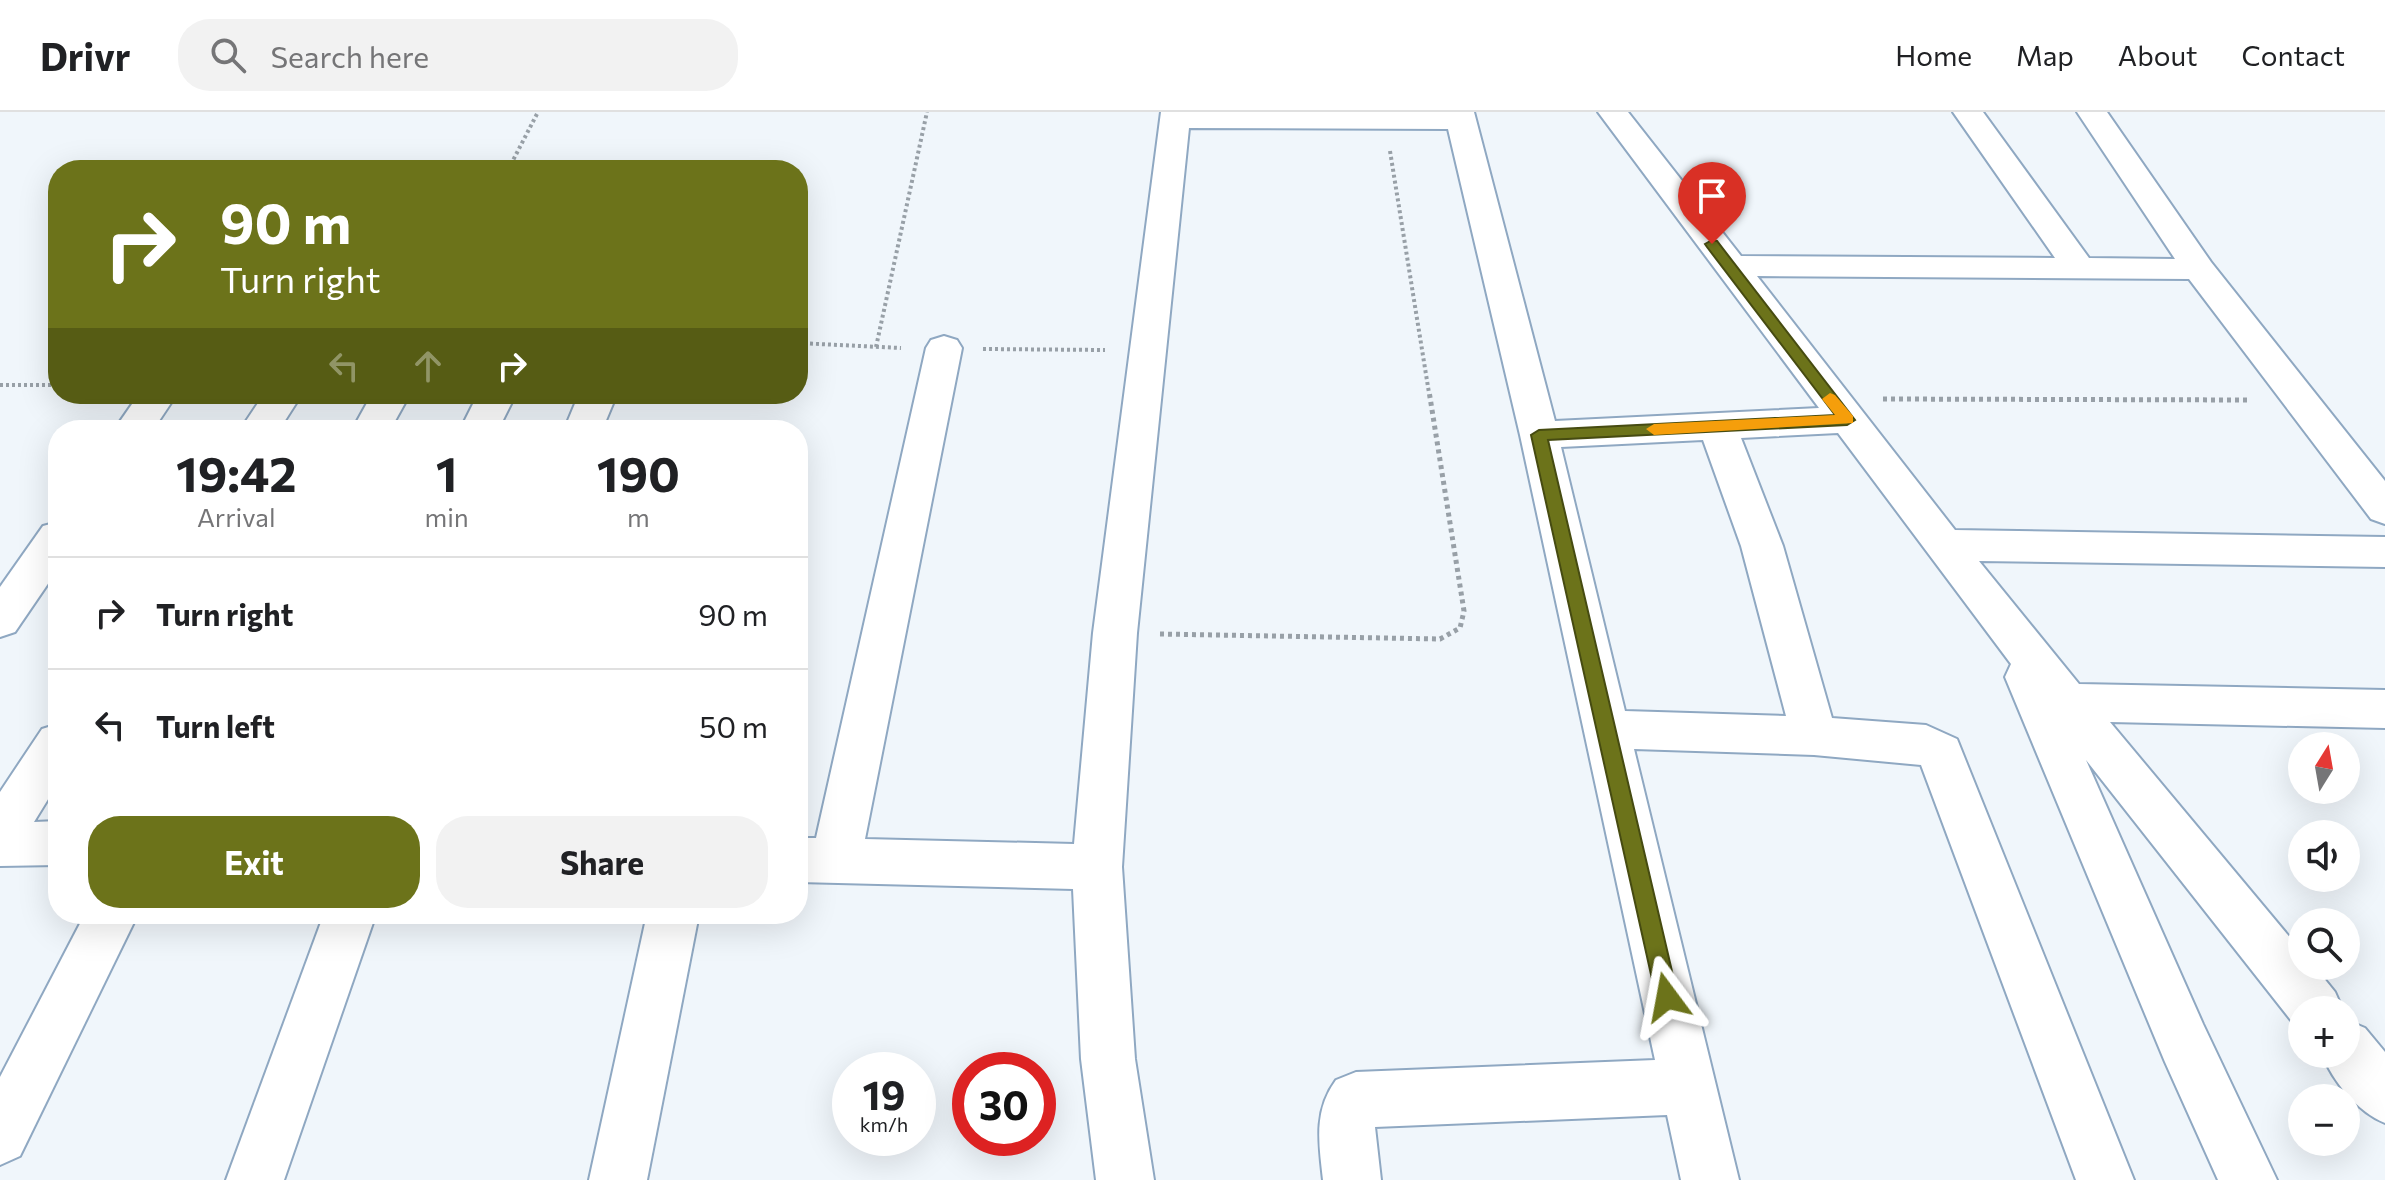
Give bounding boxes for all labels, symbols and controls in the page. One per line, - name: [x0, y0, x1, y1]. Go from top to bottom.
- search box: [178, 19, 738, 91]
- text: Drivr: [40, 32, 130, 79]
- icon: search: [206, 33, 250, 77]
- text: Search here: [270, 37, 429, 74]
- text: Home: [1895, 38, 1972, 72]
- text: Map: [2016, 38, 2074, 72]
- text: About: [2118, 38, 2198, 72]
- text: Contact: [2242, 38, 2345, 72]
- pin: [1678, 162, 1746, 244]
- icon: arrive: [1690, 174, 1734, 218]
- text: 90 m: [220, 187, 351, 256]
- icon: right: [88, 192, 192, 296]
- text: Turn right: [220, 256, 381, 300]
- icon: left: [322, 344, 366, 388]
- icon: ahead: [406, 344, 450, 388]
- icon: right: [490, 344, 534, 388]
- text: 19:42: [176, 443, 296, 502]
- text: 1: [436, 443, 457, 502]
- text: 190: [597, 443, 680, 502]
- text: Arrival: [197, 501, 276, 532]
- text: min: [424, 501, 469, 532]
- text: m: [627, 501, 650, 532]
- icon: right: [88, 591, 132, 635]
- text: Turn right: [156, 595, 293, 632]
- text: 90 m: [698, 595, 768, 632]
- icon: left: [88, 703, 132, 747]
- text: Turn left: [156, 707, 275, 744]
- text: 50 m: [699, 707, 768, 744]
- north arrow: [2288, 732, 2360, 804]
- map controls: [2288, 732, 2360, 1156]
- button: Exit: [88, 816, 420, 908]
- button: Share: [436, 816, 768, 908]
- button: sound: [2288, 820, 2360, 892]
- button: search: [2288, 908, 2360, 980]
- position arrow: [1625, 955, 1709, 1039]
- button: +: [2288, 996, 2360, 1068]
- speed limit sign: 30: [952, 1052, 1056, 1156]
- text: 19: [863, 1069, 905, 1118]
- button: −: [2288, 1084, 2360, 1156]
- text: km/h: [860, 1112, 908, 1136]

